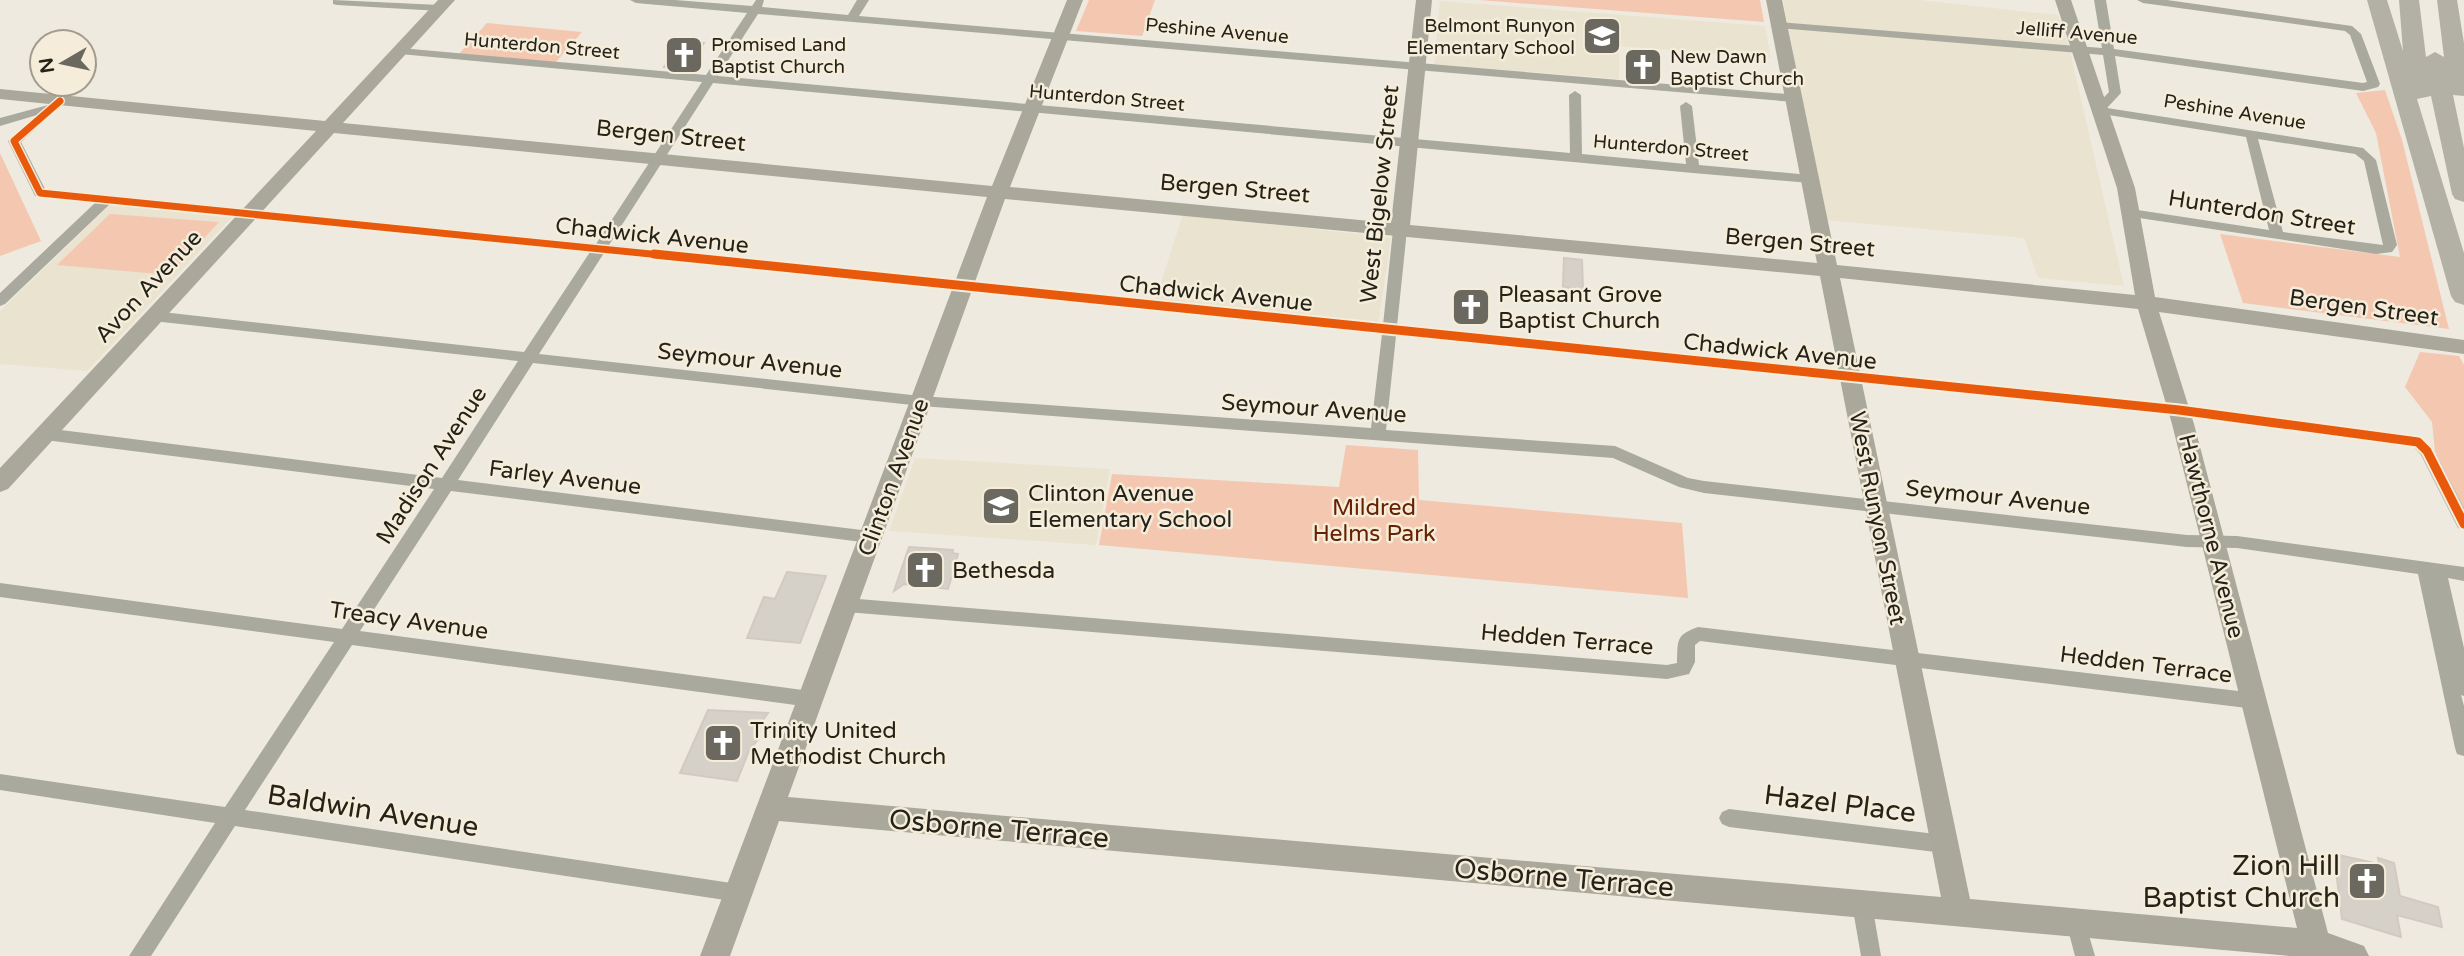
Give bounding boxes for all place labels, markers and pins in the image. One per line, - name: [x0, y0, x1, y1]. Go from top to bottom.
- place label: Belmont Runyon Elementary School: [1406, 15, 1575, 59]
- school or university icon: Belmont Runyon Elementary School: [1581, 15, 1623, 57]
- church icon: Promised Land Baptist Church: [663, 34, 705, 76]
- place label: Promised Land Baptist Church: [711, 34, 846, 78]
- church icon: New Dawn Baptist Church: [1622, 46, 1664, 88]
- place label: New Dawn Baptist Church: [1670, 46, 1804, 90]
- place label: Pleasant Grove Baptist Church: [1498, 281, 1662, 335]
- church icon: Pleasant Grove Baptist Church: [1450, 286, 1492, 328]
- place label: Clinton Avenue Elementary School: [1028, 480, 1232, 534]
- school or university icon: Clinton Avenue Elementary School: [980, 485, 1022, 527]
- church icon: Bethesda: [904, 549, 946, 591]
- place label: Bethesda: [952, 557, 1055, 585]
- place label: Trinity United Methodist Church: [750, 717, 946, 771]
- church icon: Trinity United Methodist Church: [702, 722, 744, 764]
- place label: Zion Hill Baptist Church: [2143, 849, 2340, 915]
- church icon: Zion Hill Baptist Church: [2346, 860, 2388, 902]

